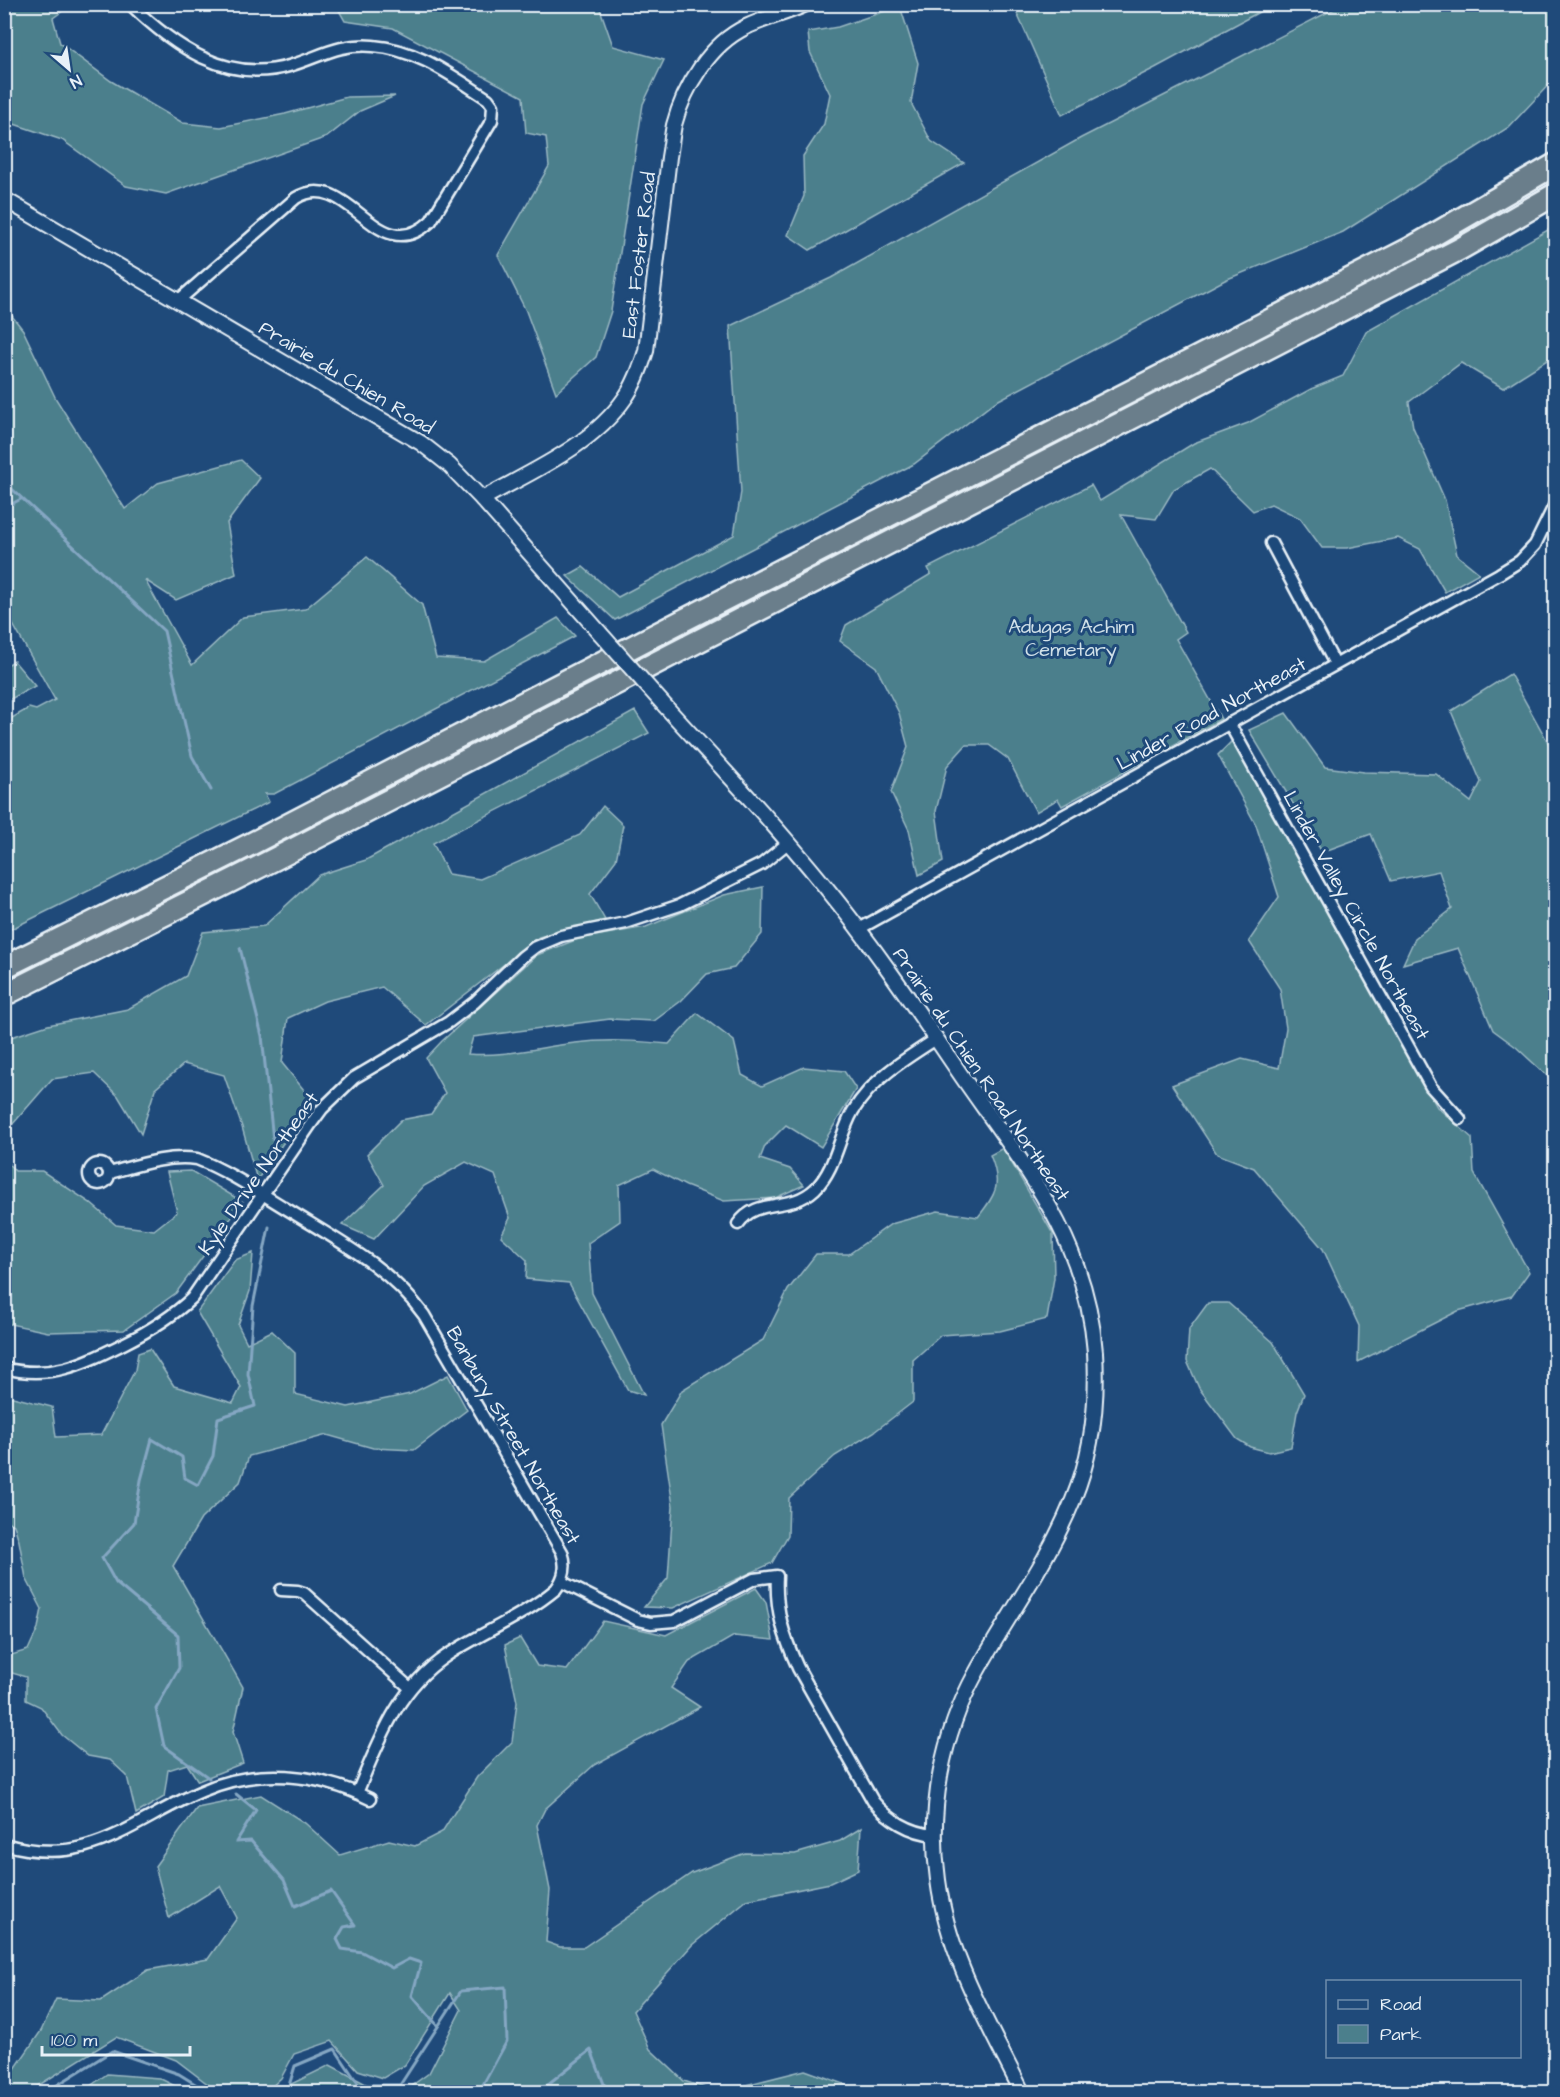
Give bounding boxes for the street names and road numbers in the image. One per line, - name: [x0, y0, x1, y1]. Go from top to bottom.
- street label: East Foster Road: [615, 170, 663, 340]
- street label: Prairie du Chien Road: [253, 314, 439, 441]
- street label: Linder Road Northeast: [1112, 650, 1311, 778]
- street label: Linder Valley Circle Northeast: [1275, 786, 1436, 1045]
- street label: Prairie du Chien Road Northeast: [886, 942, 1077, 1207]
- street label: Kyle Drive Northeast: [192, 1086, 327, 1261]
- street label: Banbury Street Northeast: [438, 1321, 587, 1550]

